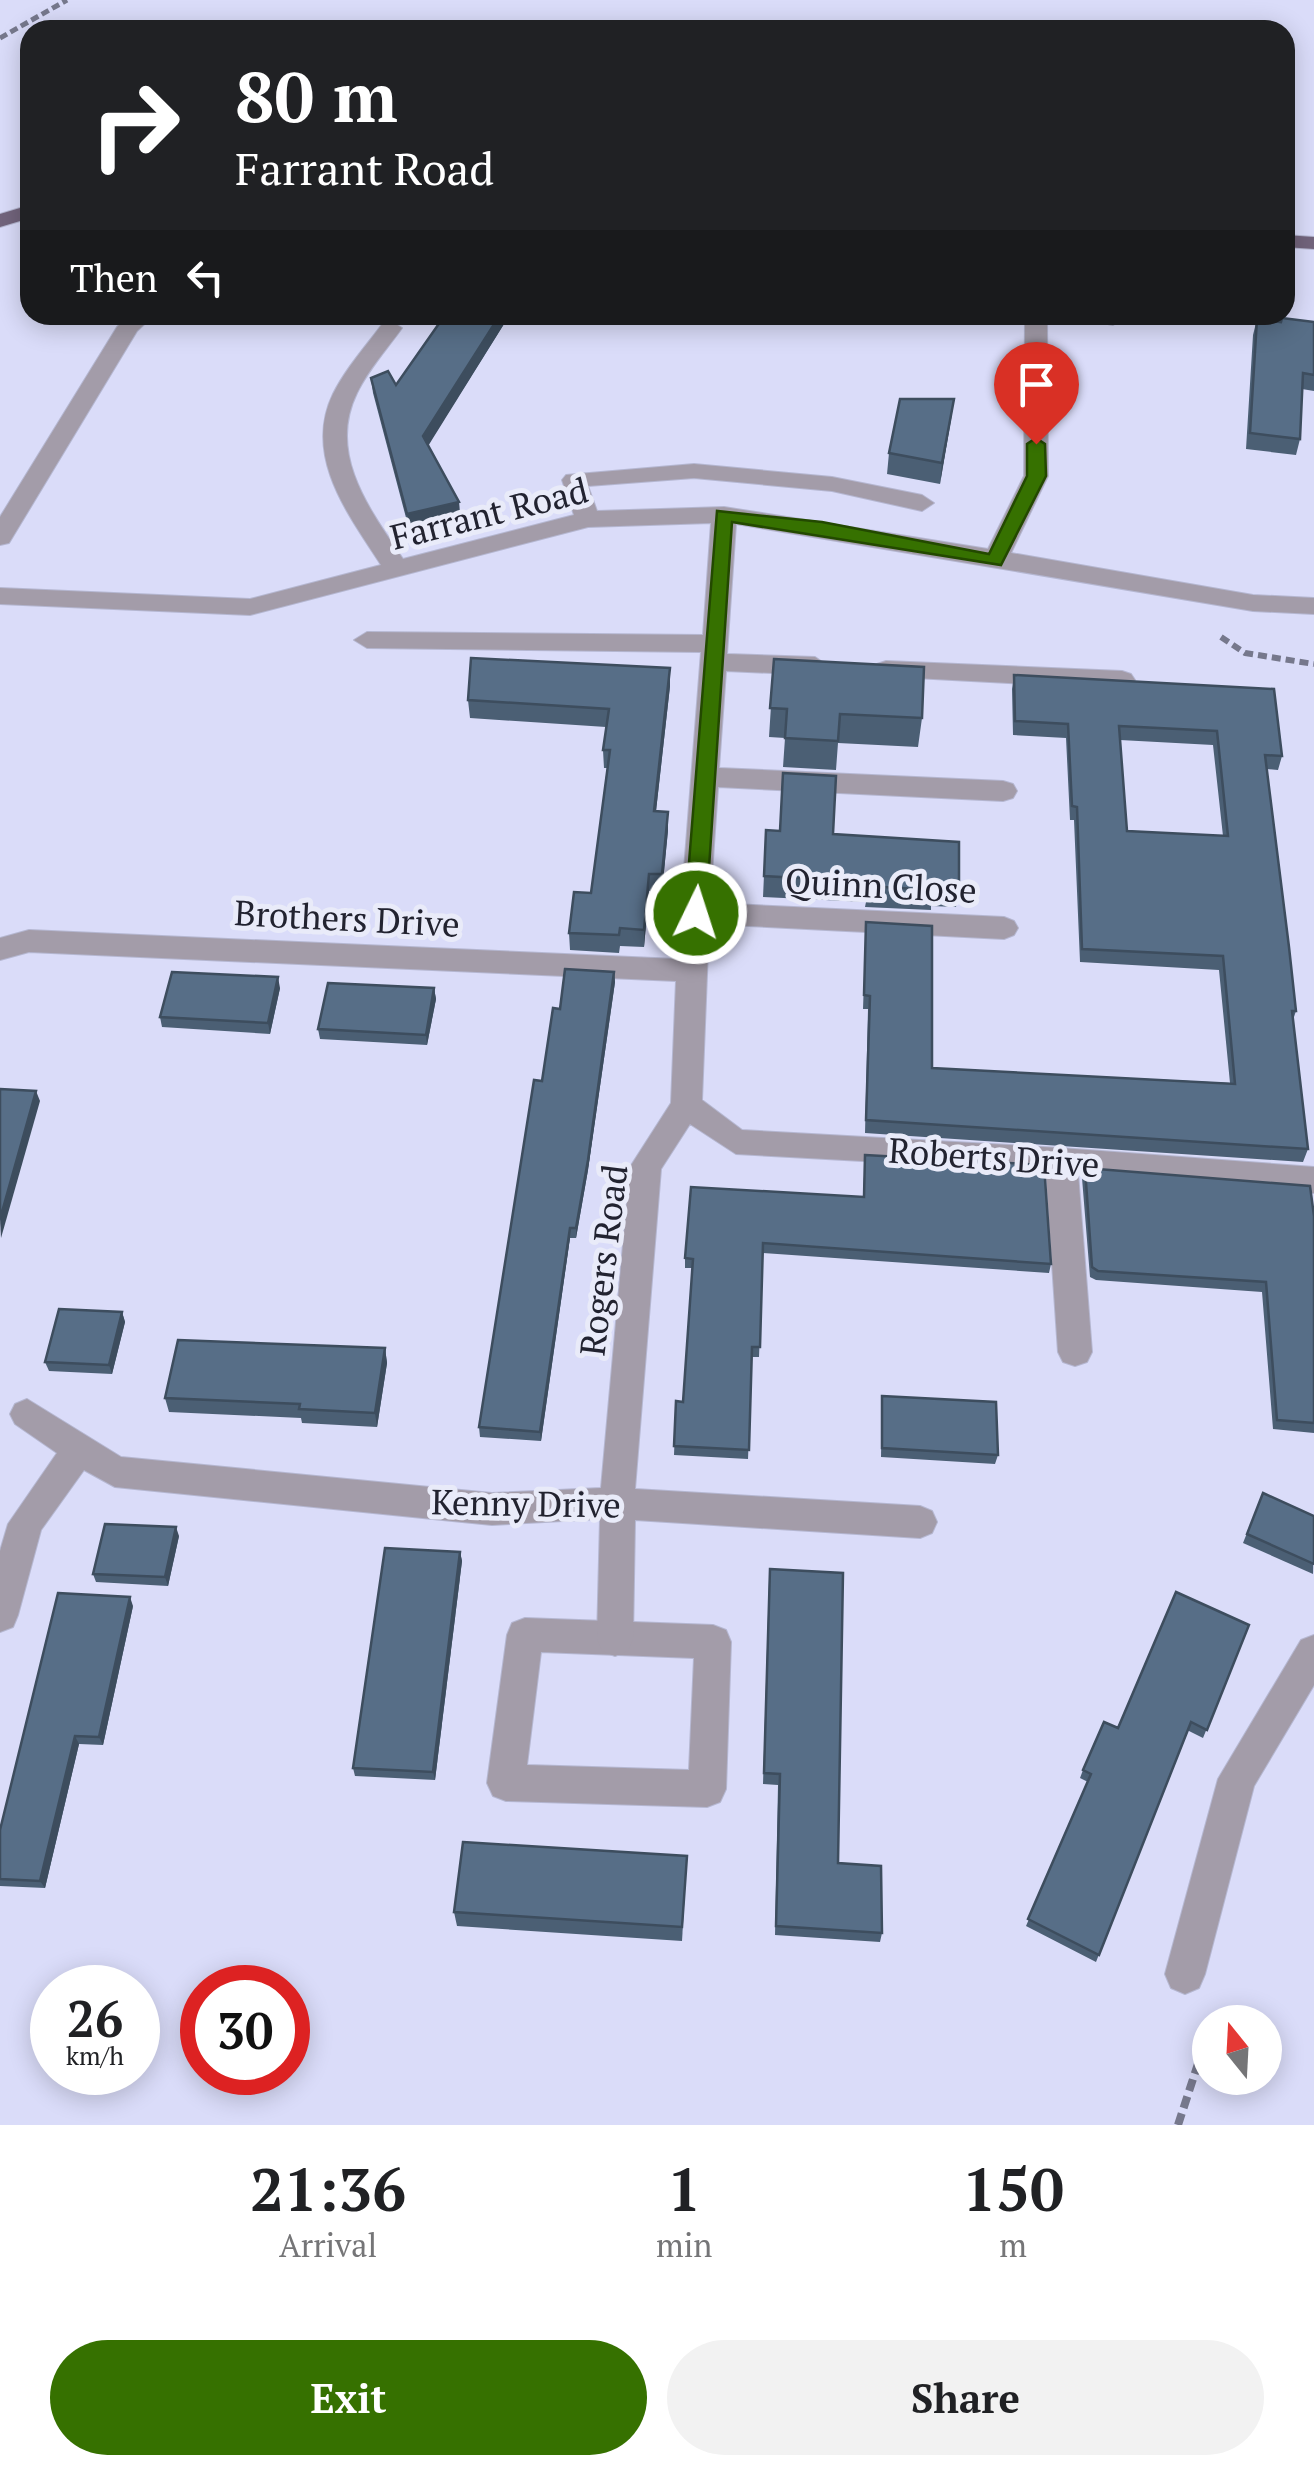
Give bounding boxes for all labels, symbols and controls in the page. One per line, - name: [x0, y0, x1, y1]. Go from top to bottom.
- text: 80 m: [235, 49, 398, 142]
- icon: right: [70, 60, 200, 190]
- text: Farrant Road: [235, 138, 494, 198]
- icon: left: [178, 250, 233, 305]
- text: Then: [70, 253, 158, 303]
- pin: [994, 342, 1079, 445]
- icon: arrive: [1009, 357, 1064, 412]
- street label: Farrant Road: [386, 466, 592, 560]
- street label: Quinn Close: [784, 857, 978, 913]
- position arrow: [644, 861, 748, 965]
- street label: Brothers Drive: [233, 889, 461, 947]
- street label: Roberts Drive: [887, 1127, 1101, 1187]
- street label: Rogers Road: [568, 1162, 638, 1358]
- street label: Kenny Drive: [431, 1478, 621, 1528]
- speed limit sign: 30: [180, 1965, 310, 2095]
- text: 26: [67, 1985, 123, 2051]
- north arrow: [1192, 2005, 1282, 2095]
- map controls: [1192, 2005, 1282, 2095]
- text: km/h: [66, 2039, 124, 2072]
- text: 21:36: [250, 2149, 406, 2228]
- text: 1: [667, 2149, 701, 2228]
- text: 150: [962, 2149, 1064, 2228]
- text: Arrival: [279, 2224, 377, 2266]
- text: min: [656, 2224, 712, 2266]
- text: m: [999, 2224, 1027, 2266]
- button: Exit: [50, 2340, 647, 2455]
- button: Share: [667, 2340, 1264, 2455]

